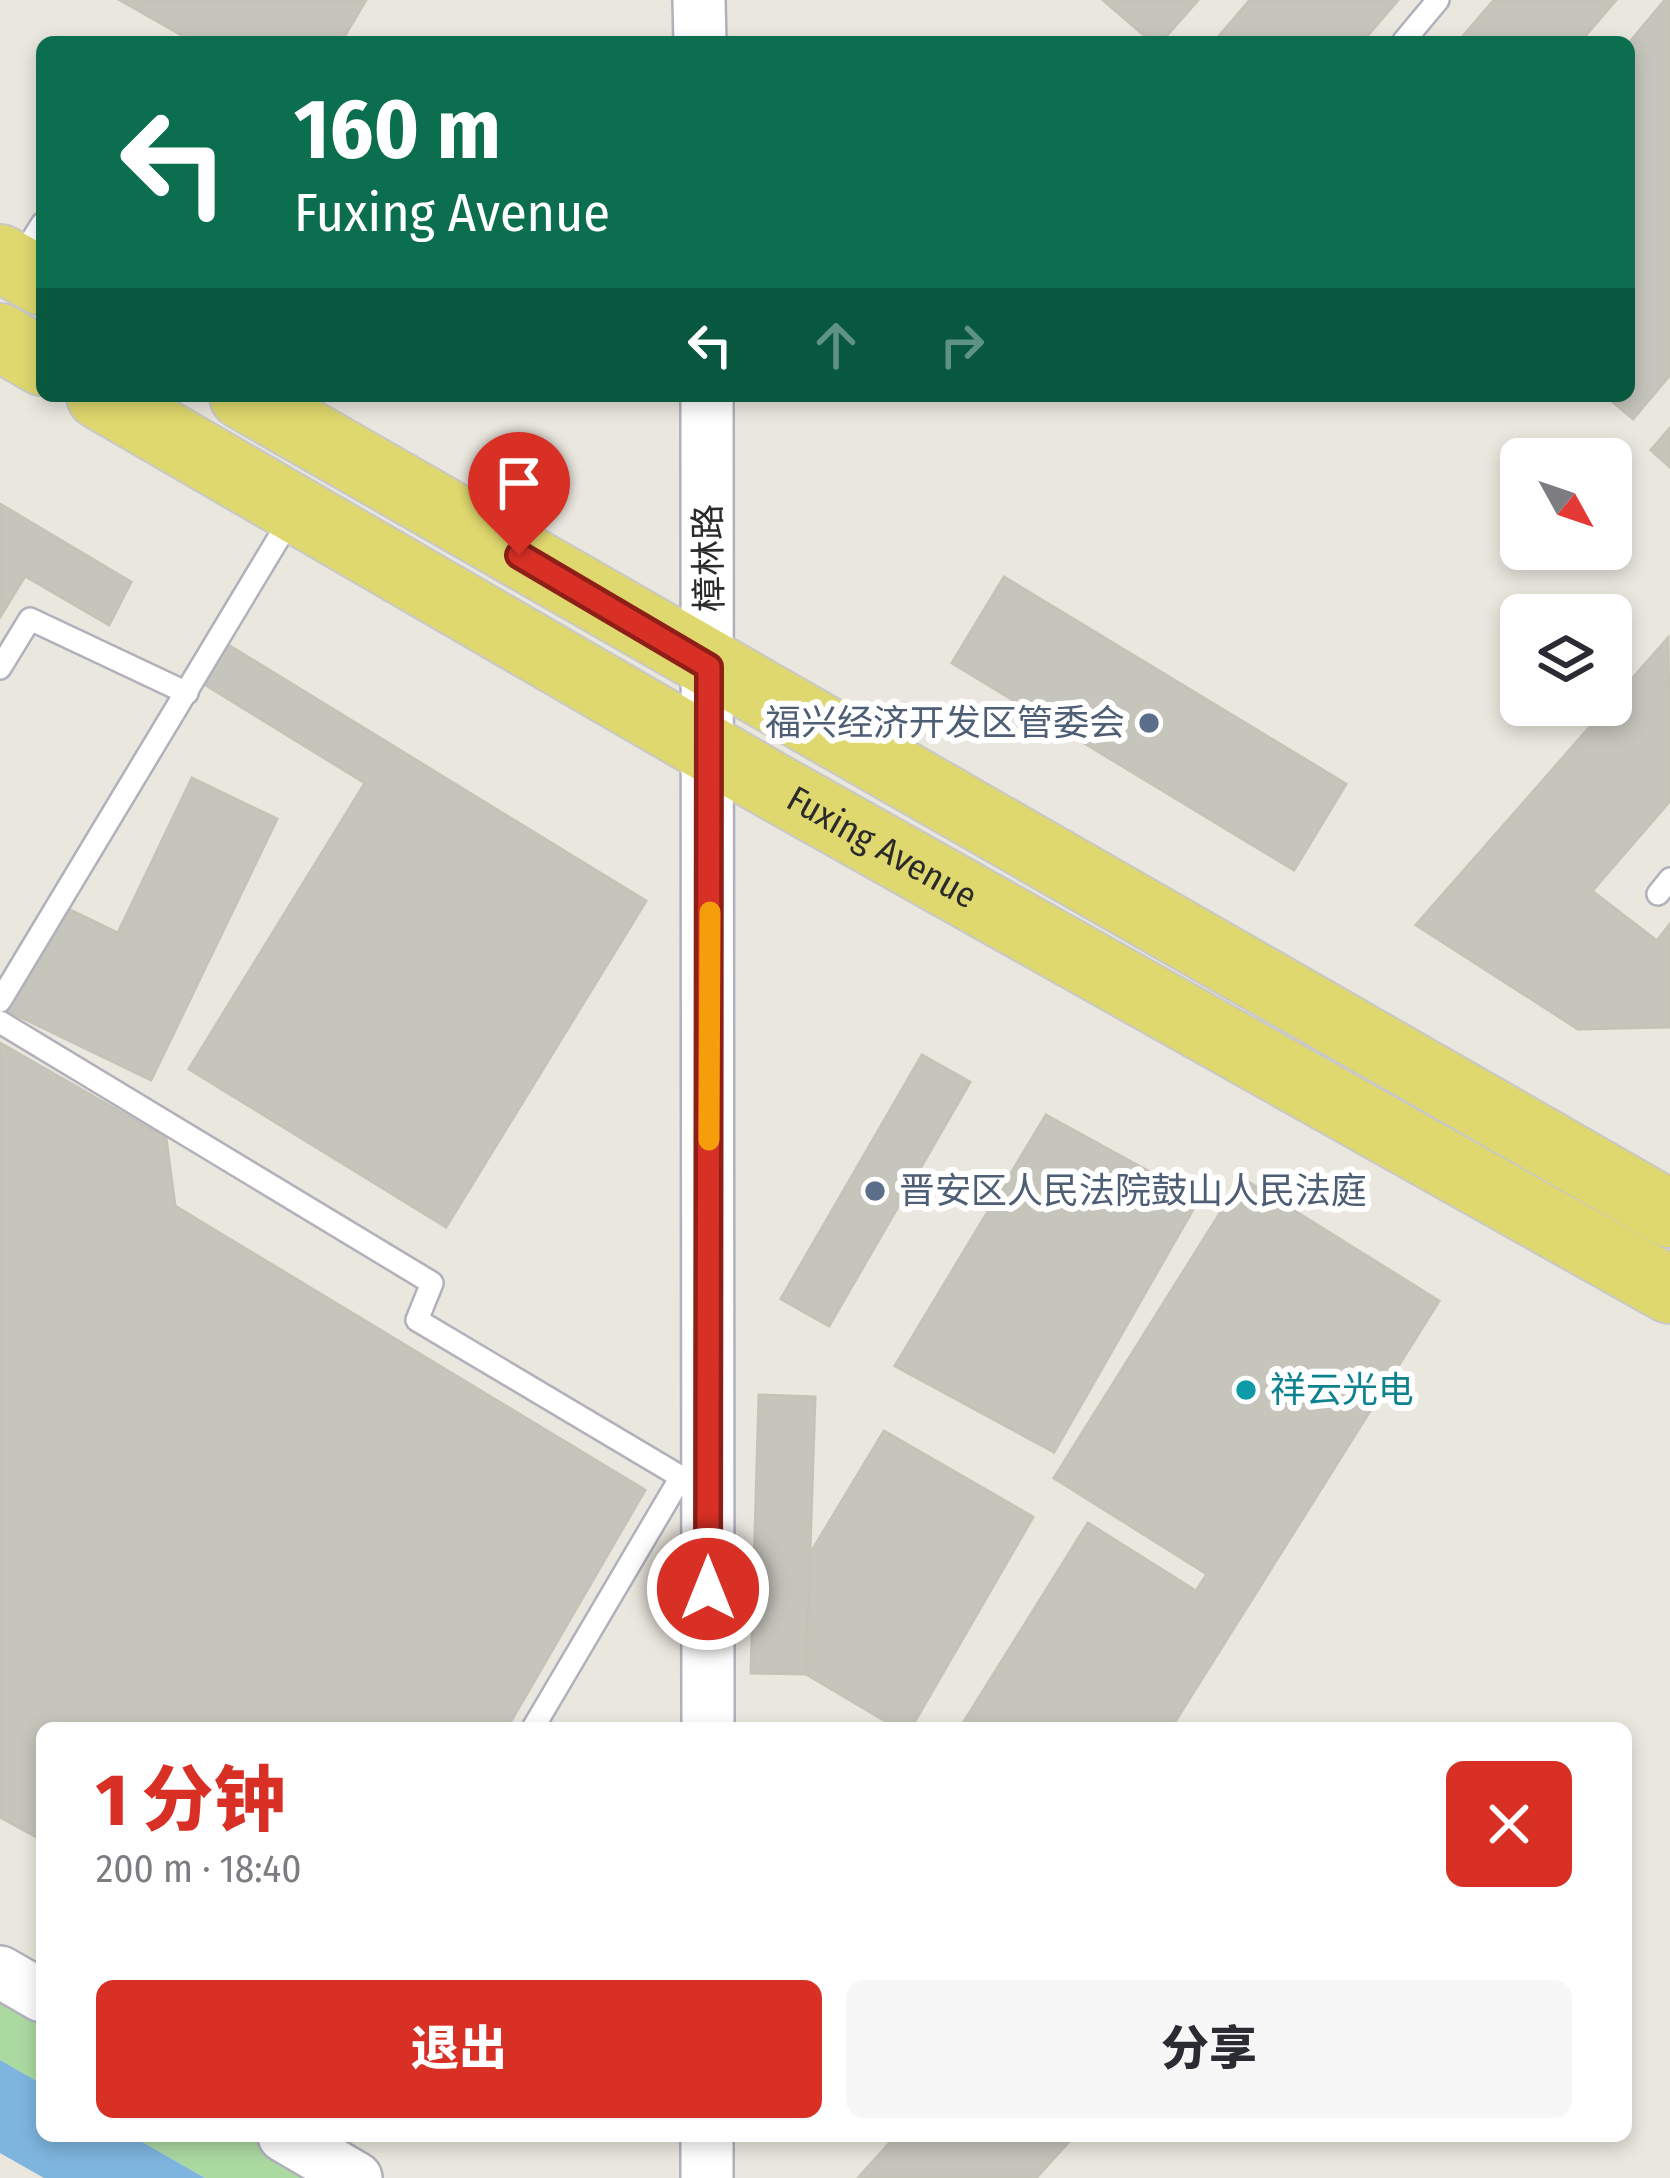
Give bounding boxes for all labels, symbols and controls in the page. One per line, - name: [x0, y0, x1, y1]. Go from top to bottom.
- text: 160 m: [294, 79, 501, 180]
- icon: left: [96, 84, 252, 240]
- text: Fuxing Avenue: [294, 181, 610, 245]
- icon: left: [677, 312, 743, 378]
- icon: ahead: [803, 312, 869, 378]
- icon: right: [929, 312, 995, 378]
- pin: [468, 432, 570, 555]
- north arrow: [1500, 438, 1632, 570]
- map controls: [1500, 438, 1632, 726]
- icon: arrive: [486, 450, 552, 516]
- street label: 樟林路: [686, 504, 732, 612]
- button: layers: [1500, 594, 1632, 726]
- place label: 福兴经济开发区管委会: [765, 701, 1125, 745]
- marker: 福兴经济开发区管委会: [1136, 710, 1162, 736]
- street label: Fuxing Avenue: [779, 777, 985, 918]
- place label: 晋安区人民法院鼓山人民法庭: [899, 1169, 1367, 1213]
- marker: 晋安区人民法院鼓山人民法庭: [862, 1178, 888, 1204]
- place label: 祥云光电: [1270, 1368, 1414, 1412]
- marker: 祥云光电: [1233, 1377, 1259, 1403]
- position arrow: [645, 1526, 771, 1652]
- text: 1 分钟: [96, 1758, 286, 1844]
- button: close: [1446, 1761, 1572, 1887]
- text: 200 m · 18:40: [96, 1846, 302, 1892]
- button: 退出: [96, 1980, 822, 2118]
- button: 分享: [846, 1980, 1572, 2118]

